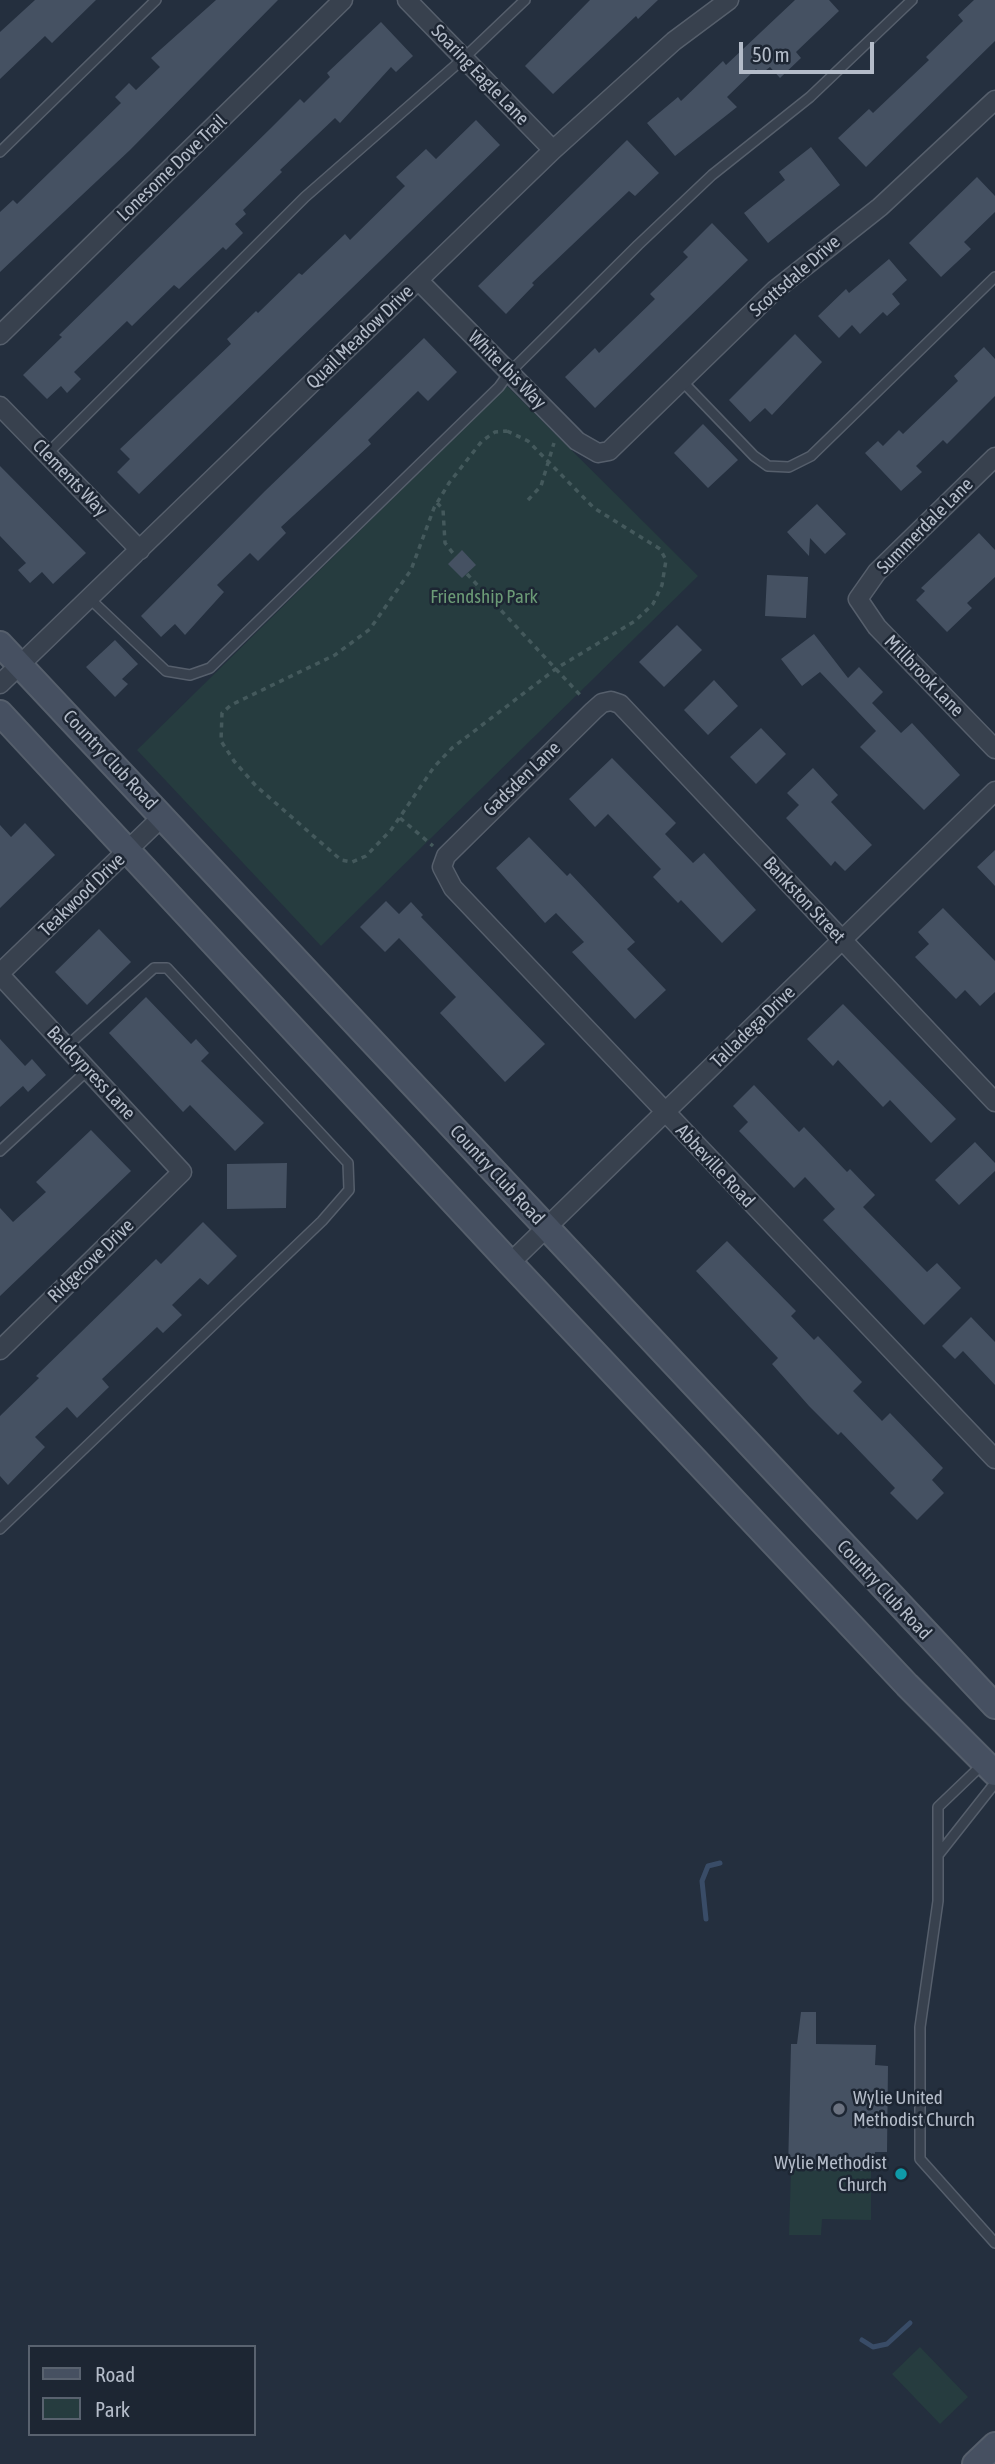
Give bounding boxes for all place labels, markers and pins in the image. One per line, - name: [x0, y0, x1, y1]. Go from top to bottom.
- place label: Wylie United Methodist Church: [853, 2087, 975, 2131]
- marker: Wylie United Methodist Church: [831, 2101, 847, 2117]
- place label: Wylie Methodist Church: [774, 2152, 887, 2196]
- marker: Wylie Methodist Church: [893, 2166, 909, 2182]

